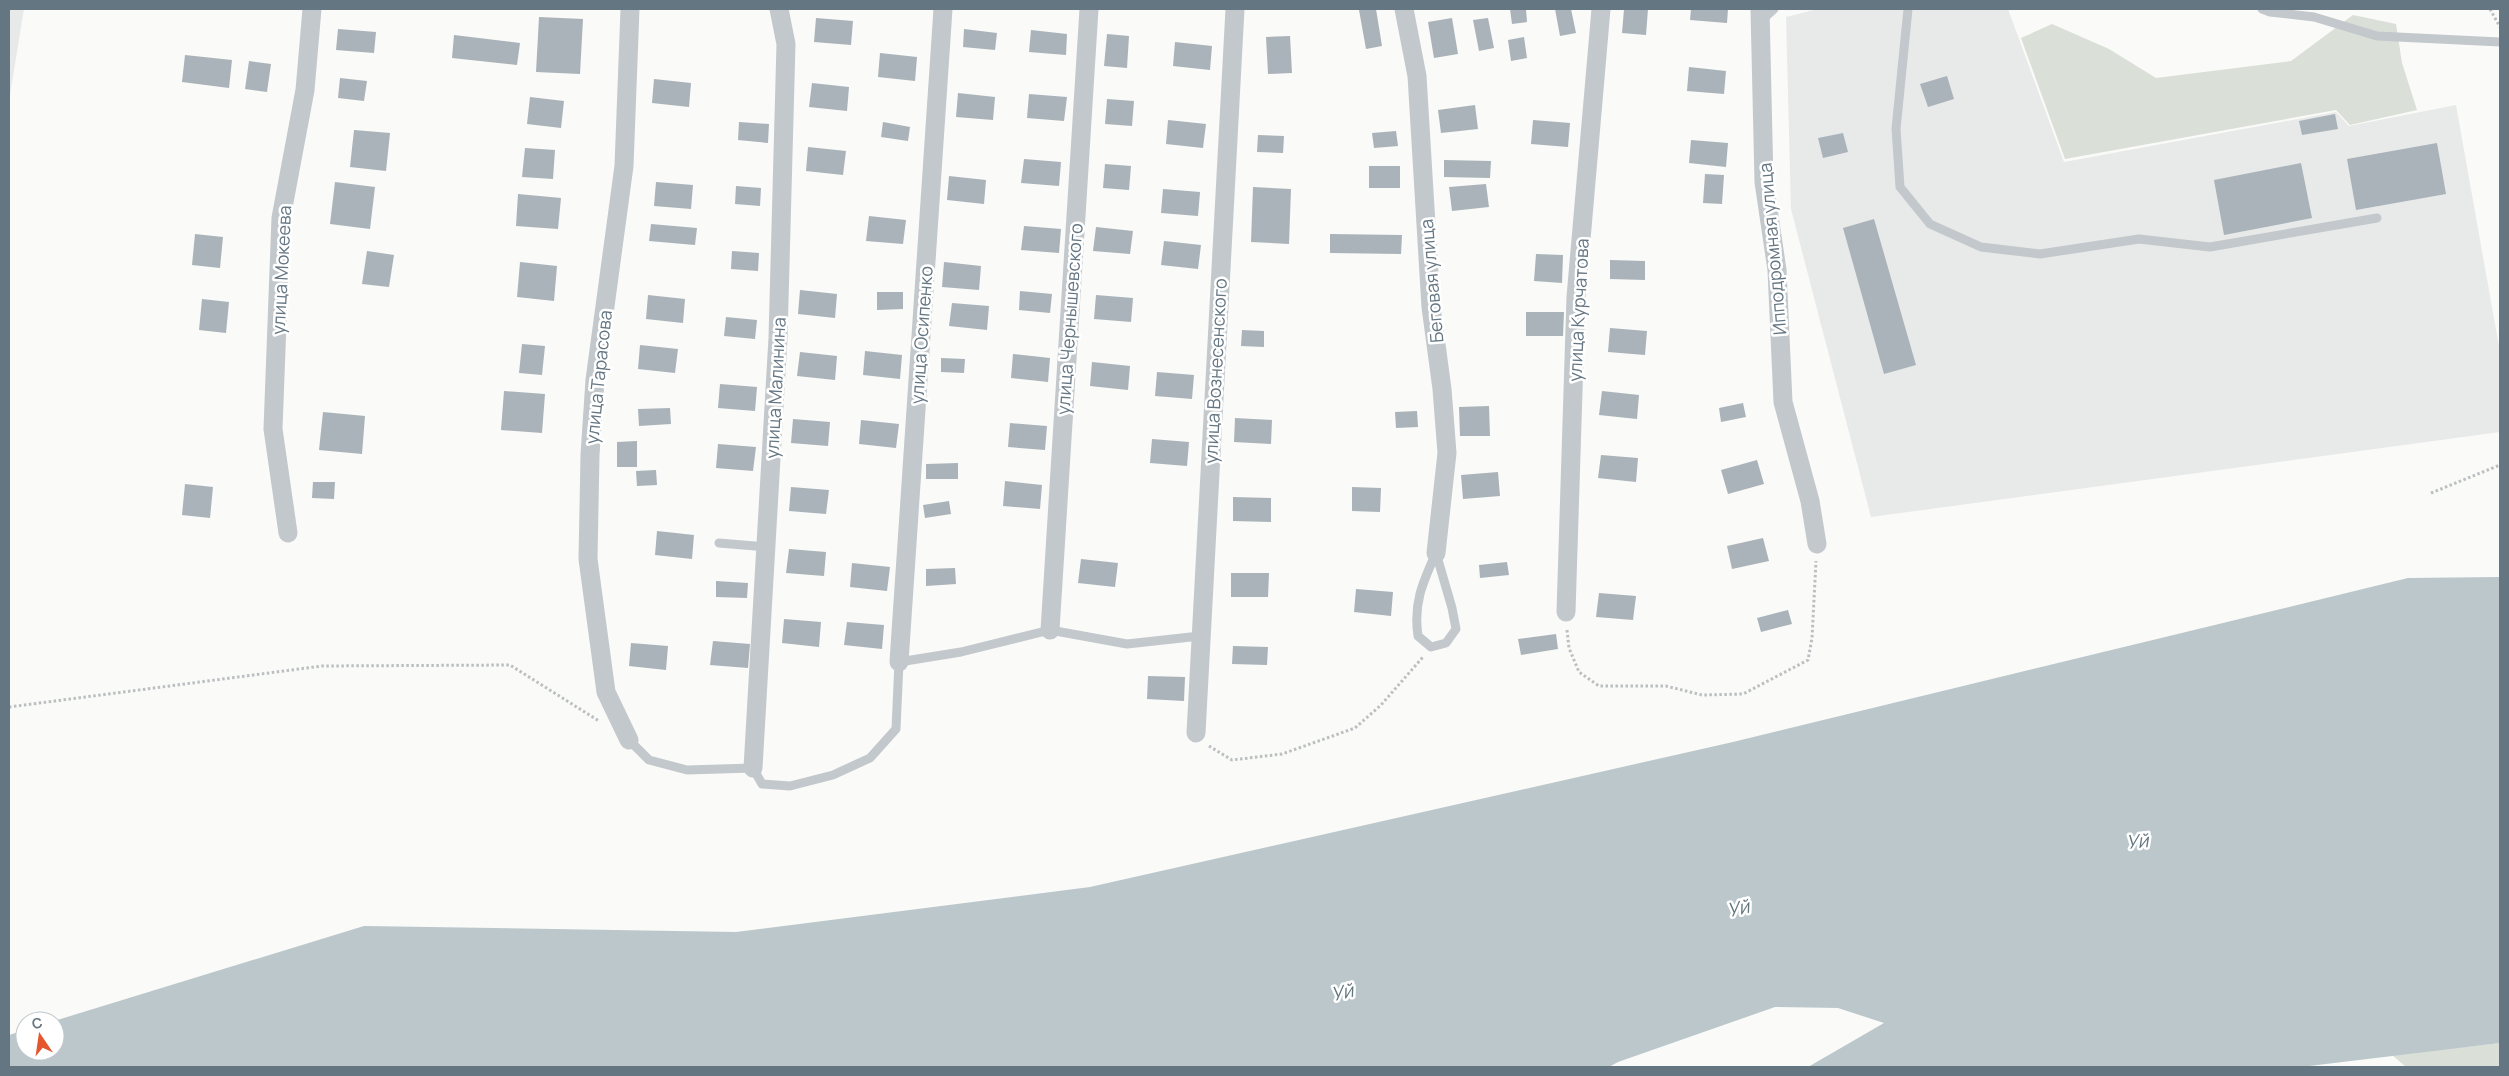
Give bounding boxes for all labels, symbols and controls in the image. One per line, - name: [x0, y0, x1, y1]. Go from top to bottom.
- street label: Ипподромная улица: [1753, 162, 1791, 336]
- street label: улица Мокеева: [266, 205, 296, 335]
- street label: Беговая улица: [1414, 218, 1448, 344]
- street label: улица Чернышевского: [1050, 222, 1088, 416]
- street label: улица Курчатова: [1562, 238, 1594, 382]
- street label: улица Осипенко: [904, 265, 938, 405]
- street label: улица Вознесенского: [1198, 278, 1232, 464]
- street label: улица Тарасова: [579, 309, 617, 445]
- street label: улица Малинина: [759, 317, 791, 459]
- water label: Уй: [2125, 827, 2151, 855]
- water label: Уй: [1724, 893, 1754, 923]
- water label: Уй: [1328, 977, 1358, 1007]
- north arrow: [15, 1011, 65, 1061]
- text: С: [30, 1012, 44, 1033]

